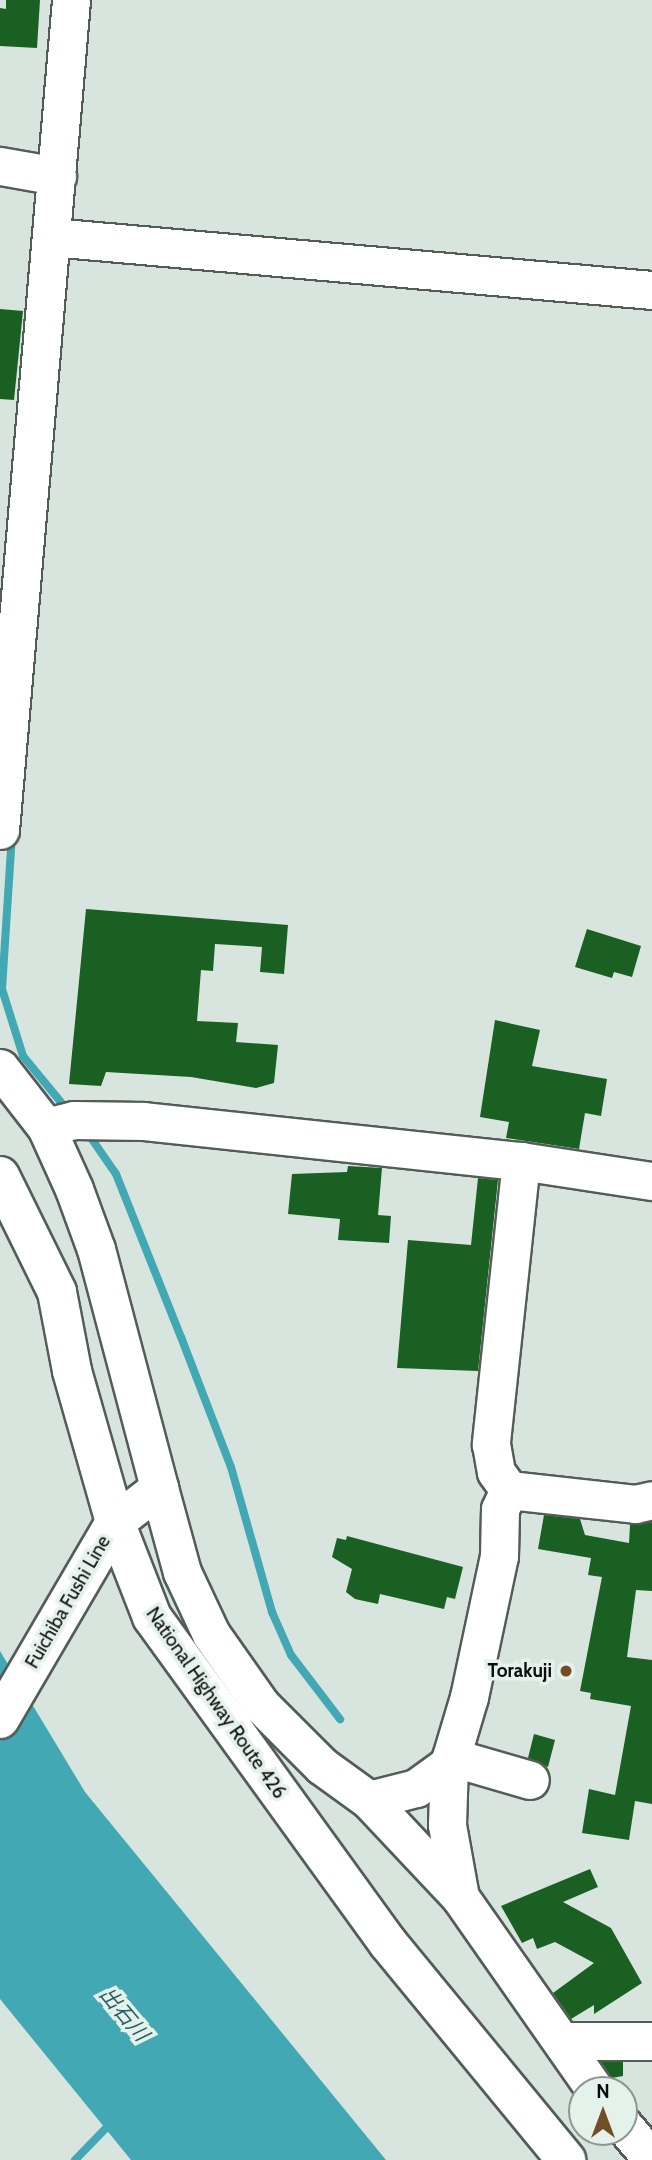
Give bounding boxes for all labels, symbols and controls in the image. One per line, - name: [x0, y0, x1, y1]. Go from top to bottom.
- street label: Fuichiba Fushi Line: [21, 1532, 115, 1672]
- street label: National Highway Route 426: [141, 1603, 291, 1803]
- place label: Torakuji: [488, 1660, 552, 1682]
- marker: Torakuji: [558, 1663, 574, 1679]
- water label: 出石川: [94, 1982, 154, 2046]
- north arrow: [568, 2076, 638, 2146]
- text: N: [596, 2080, 610, 2103]

